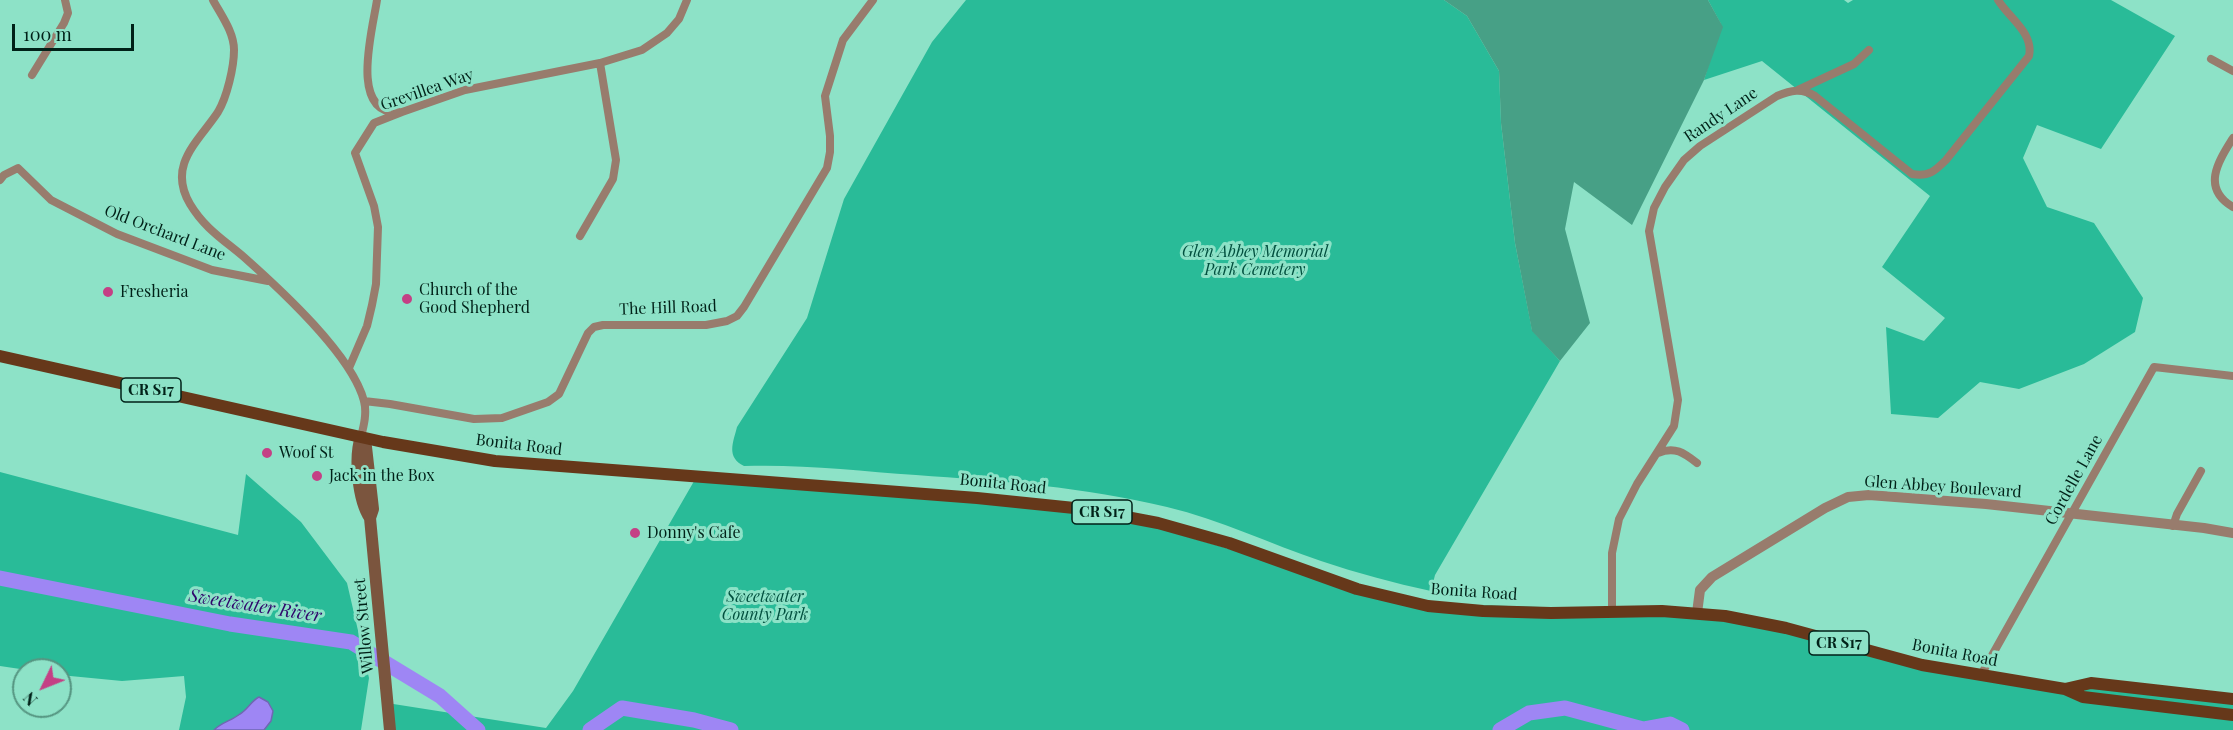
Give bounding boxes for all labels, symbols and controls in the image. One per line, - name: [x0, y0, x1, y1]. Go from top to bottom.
- scale bar: [15, 12, 136, 50]
- text: 100 m: [23, 22, 72, 46]
- street label: Grevillea Way: [378, 65, 476, 115]
- street label: Randy Lane: [1681, 83, 1761, 147]
- street label: Old Orchard Lane: [102, 201, 228, 265]
- park label: Glen Abbey Memorial Park Cemetery: [1182, 242, 1328, 280]
- place label: Church of the Good Shepherd: [419, 280, 530, 318]
- place label: Fresheria: [120, 282, 188, 302]
- marker: Fresheria: [101, 285, 115, 299]
- marker: Church of the Good Shepherd: [400, 292, 414, 306]
- street label: The Hill Road: [619, 297, 717, 319]
- road number: CR S17: [121, 378, 181, 402]
- street label: Bonita Road: [475, 430, 563, 460]
- street label: Cordelle Lane: [2041, 432, 2107, 528]
- place label: Woof St: [279, 443, 334, 463]
- marker: Woof St: [260, 446, 274, 460]
- place label: Jack in the Box: [329, 466, 435, 486]
- marker: Jack in the Box: [310, 469, 324, 483]
- street label: Bonita Road: [959, 470, 1047, 498]
- street label: Glen Abbey Boulevard: [1864, 472, 2022, 502]
- road number: CR S17: [1072, 500, 1132, 524]
- place label: Donny's Cafe: [647, 523, 741, 543]
- marker: Donny's Cafe: [628, 526, 642, 540]
- street label: Willow Street: [350, 577, 378, 675]
- street label: Bonita Road: [1430, 579, 1518, 605]
- water label: Sweetwater River: [187, 585, 323, 627]
- park label: Sweetwater County Park: [722, 587, 808, 625]
- road number: CR S17: [1809, 631, 1869, 655]
- street label: Bonita Road: [1910, 635, 2000, 671]
- north arrow: [12, 658, 72, 718]
- text: N: [18, 688, 42, 711]

